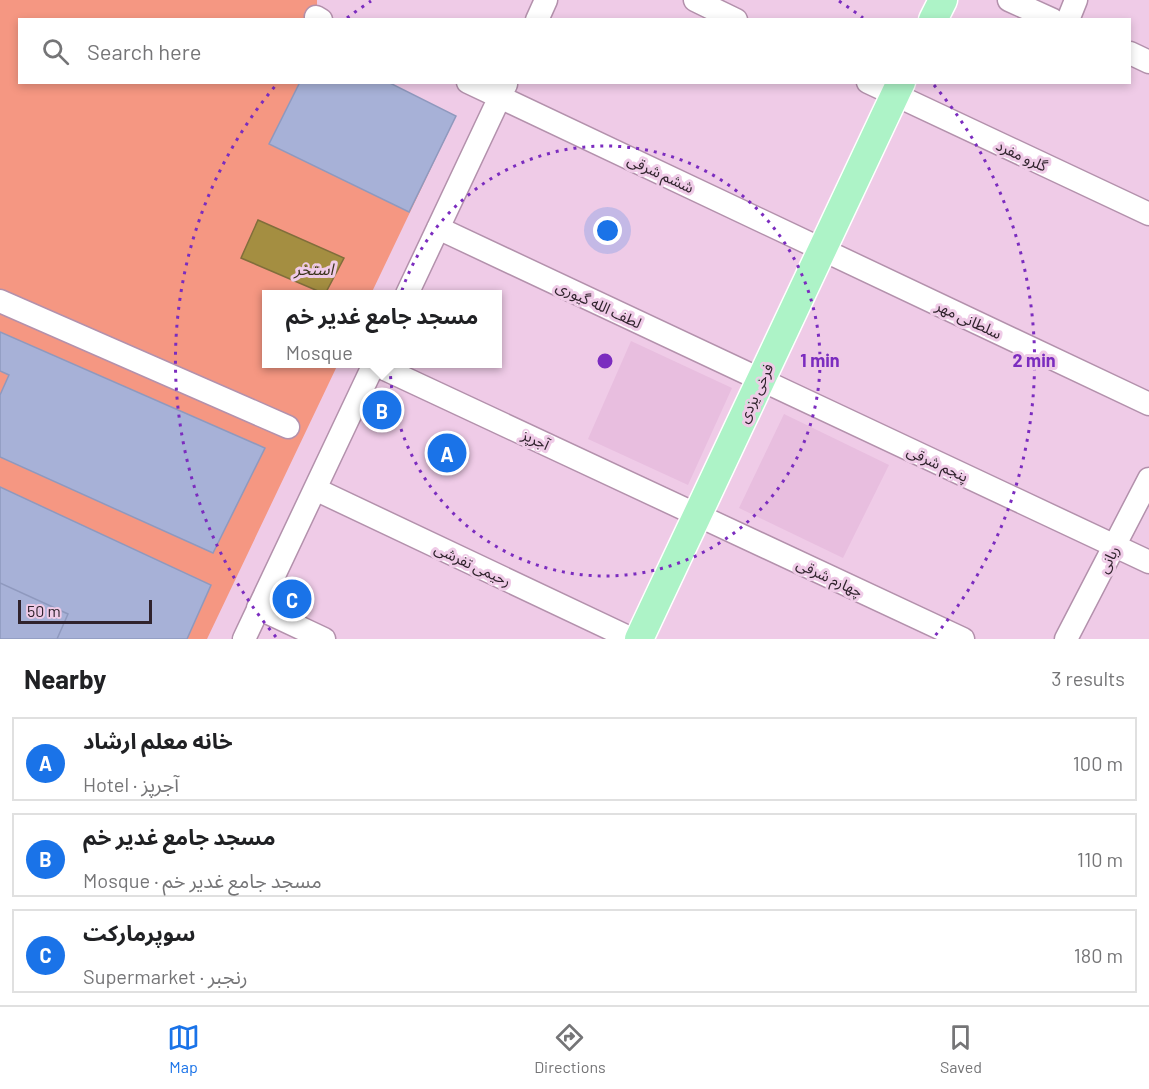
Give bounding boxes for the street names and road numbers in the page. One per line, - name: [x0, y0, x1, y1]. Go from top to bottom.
- street label: گلرو مفرد: [993, 135, 1051, 176]
- street label: ششم شرقی: [624, 150, 697, 199]
- street label: لطف الله گیوری: [553, 276, 645, 333]
- street label: سلطانی مهر: [932, 295, 1005, 343]
- street label: فرخی یزدی: [733, 360, 778, 426]
- street label: آجرپز: [518, 424, 553, 455]
- street label: پنجم شرقی: [903, 441, 972, 488]
- street label: رحیمی تفرشی: [432, 538, 514, 590]
- street label: ربانی: [1094, 542, 1123, 576]
- street label: چهارم شرقی: [793, 554, 866, 603]

